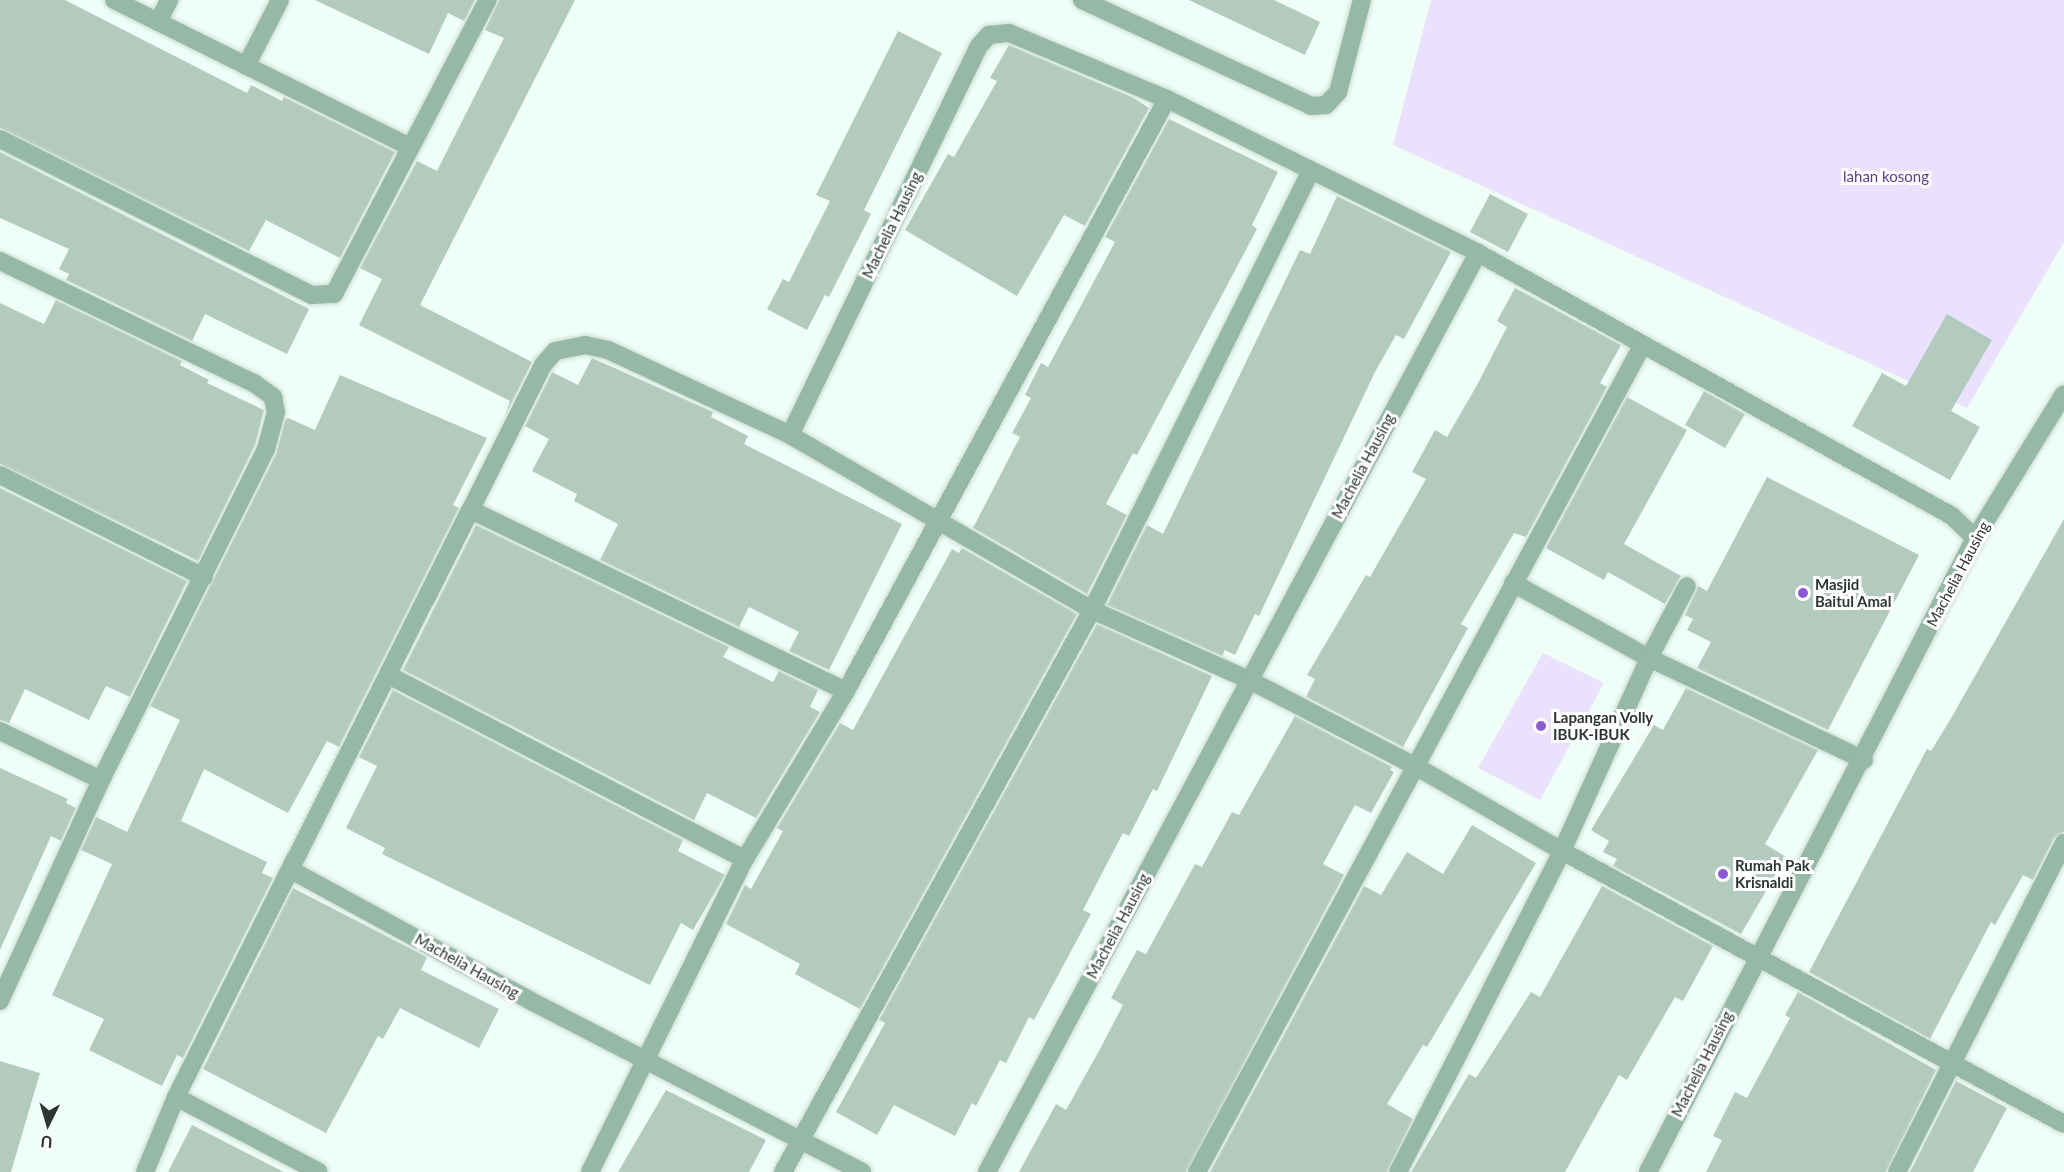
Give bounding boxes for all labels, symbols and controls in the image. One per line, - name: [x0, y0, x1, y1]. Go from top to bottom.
- park label: lahan kosong: [1843, 168, 1929, 186]
- street label: Machelia Hausing: [858, 169, 926, 281]
- street label: Machelia Hausing: [1328, 410, 1398, 522]
- street label: Machelia Hausing: [1923, 518, 1993, 630]
- place label: Masjid Baitul Amal: [1815, 575, 1892, 610]
- marker: Masjid Baitul Amal: [1796, 586, 1810, 600]
- place label: Lapangan Volly IBUK-IBUK: [1553, 708, 1654, 743]
- marker: Lapangan Volly IBUK-IBUK: [1534, 719, 1548, 733]
- place label: Rumah Pak Krisnaldi: [1735, 856, 1810, 891]
- marker: Rumah Pak Krisnaldi: [1716, 867, 1730, 881]
- street label: Machelia Hausing: [1083, 870, 1153, 982]
- street label: Machelia Hausing: [412, 930, 522, 1002]
- street label: Machelia Hausing: [1668, 1008, 1736, 1120]
- north arrow: [18, 1094, 78, 1154]
- text: U: [40, 1132, 53, 1152]

